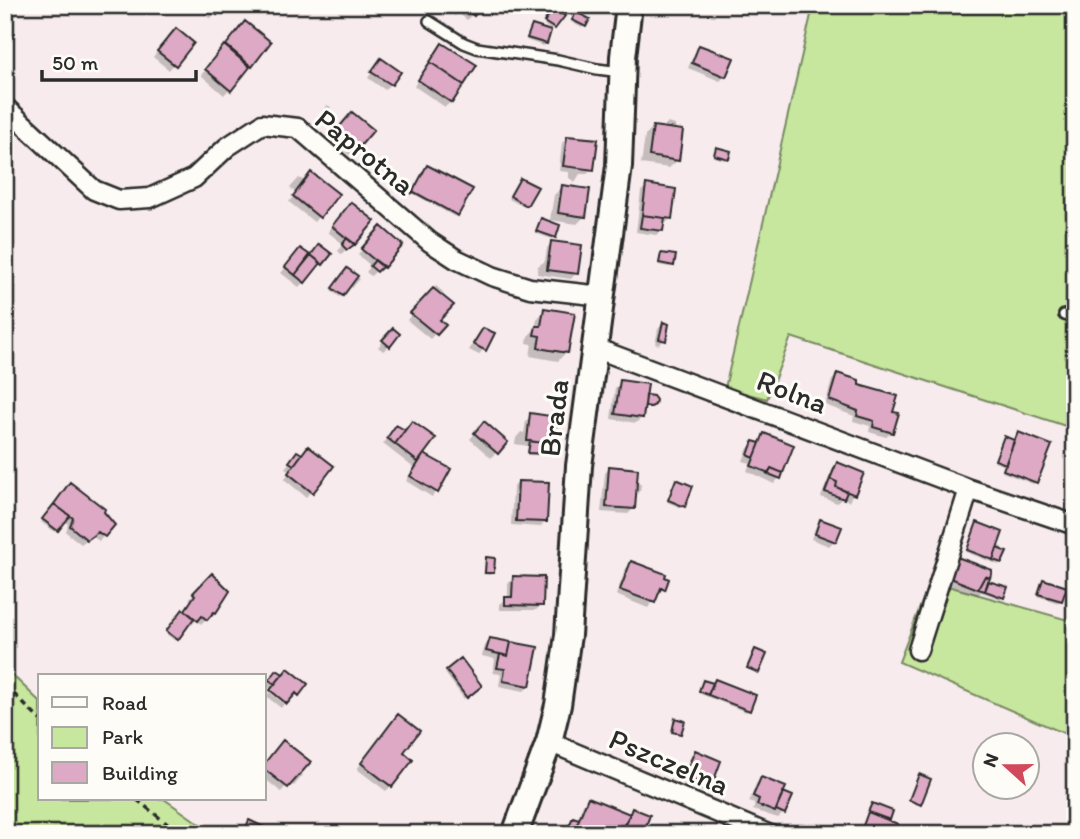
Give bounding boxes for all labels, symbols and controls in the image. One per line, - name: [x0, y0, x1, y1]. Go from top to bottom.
- scale bar: [42, 38, 196, 82]
- text: 50 m: [52, 50, 99, 75]
- street label: Paprotna: [308, 100, 423, 203]
- street label: Rolna: [752, 361, 833, 422]
- street label: Brada: [530, 377, 577, 459]
- legend: [38, 674, 266, 800]
- text: Road: [102, 690, 148, 715]
- street label: Pszczelna: [604, 720, 735, 803]
- text: Park: [102, 724, 144, 749]
- north arrow: [972, 730, 1042, 800]
- text: N: [978, 750, 1004, 770]
- text: Building: [102, 760, 178, 785]

